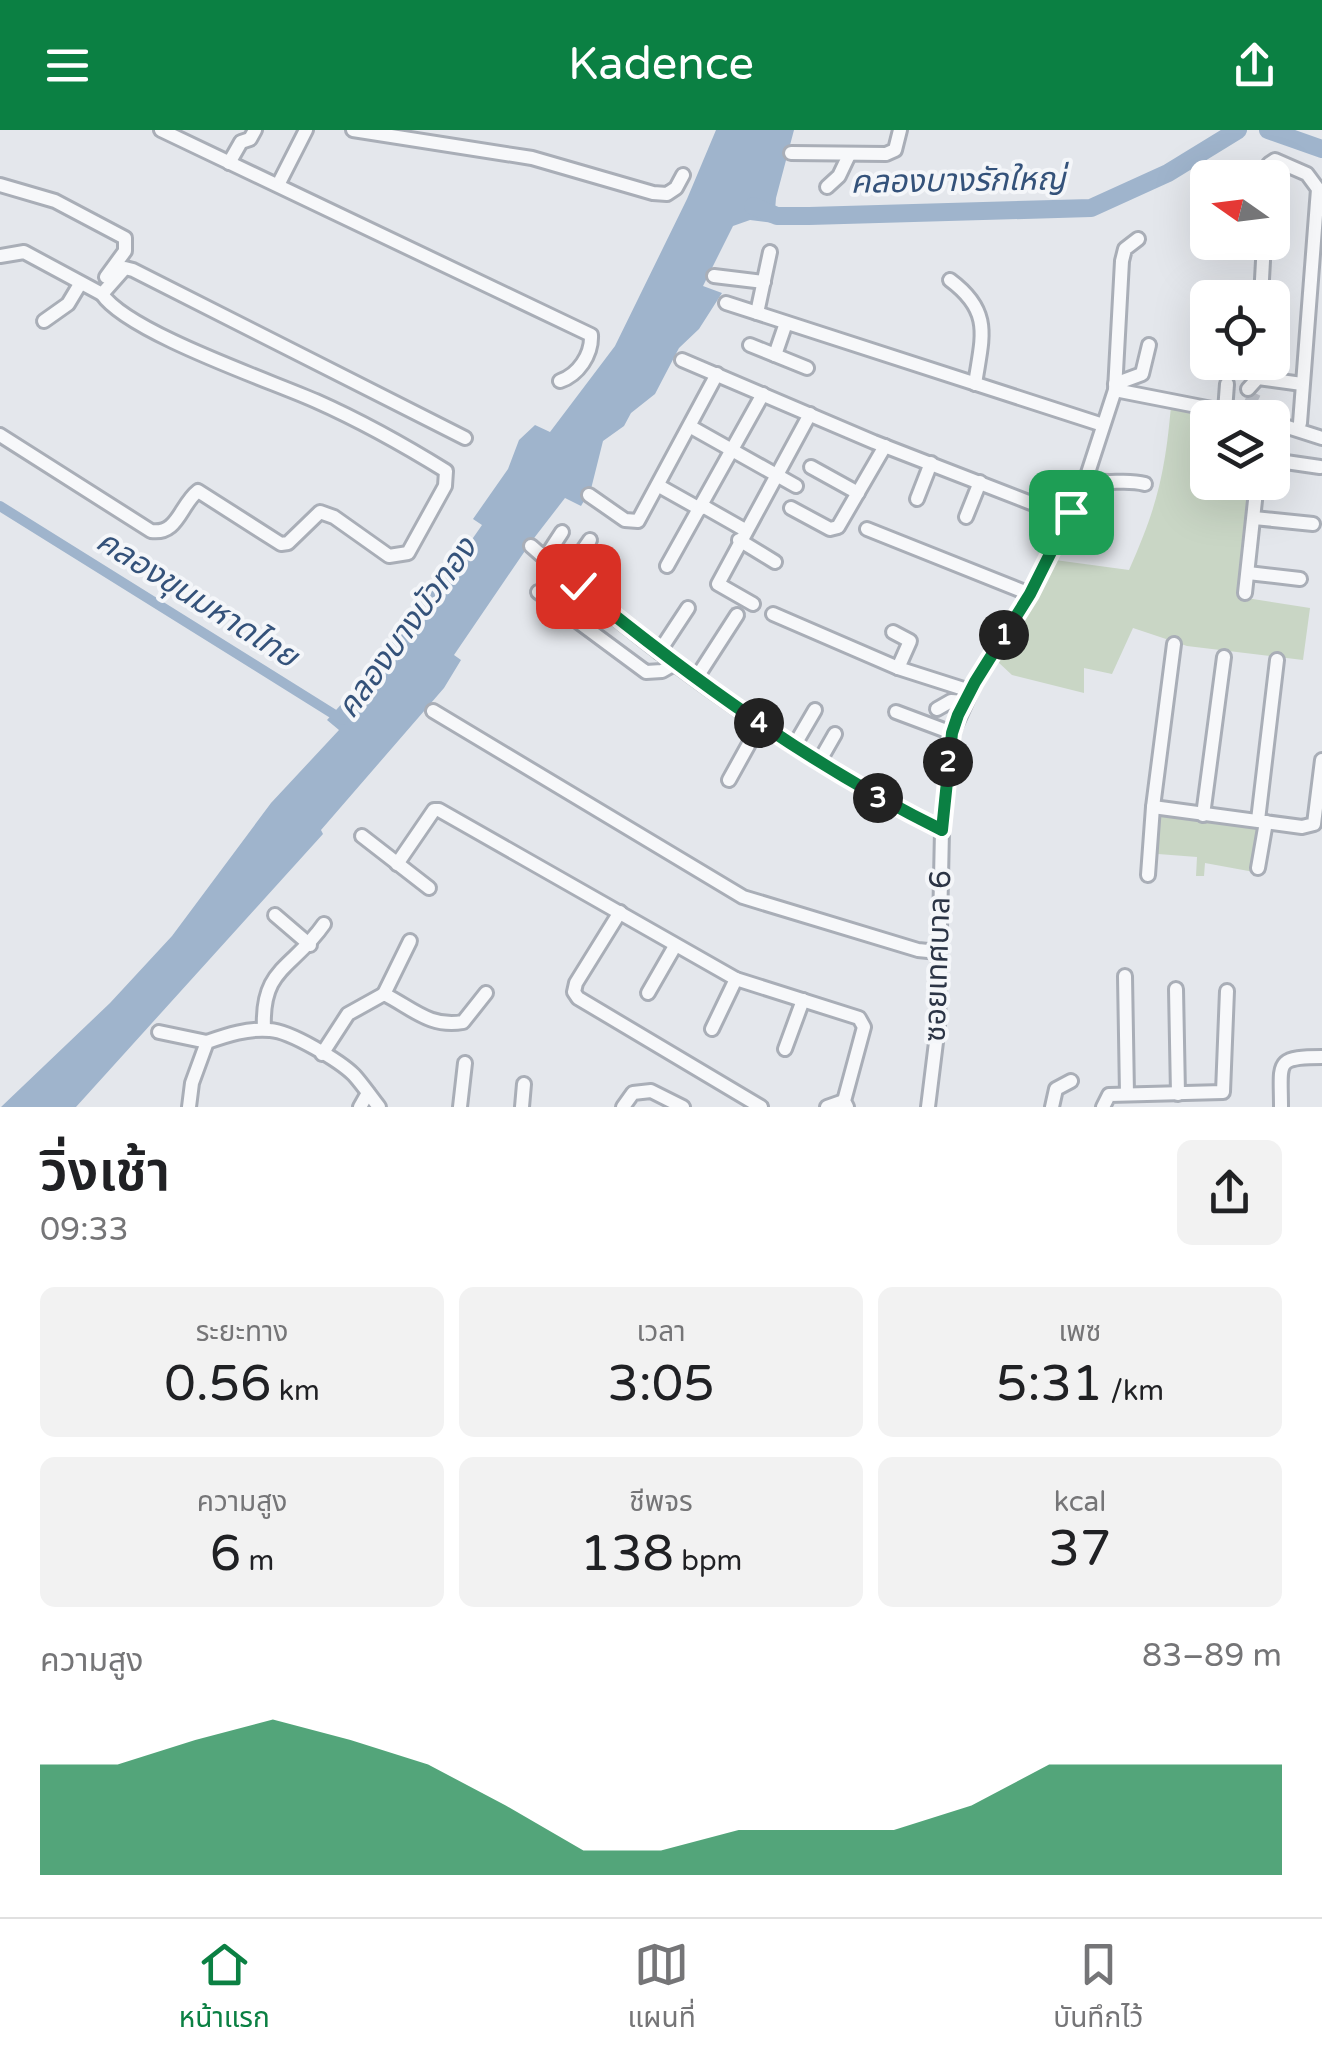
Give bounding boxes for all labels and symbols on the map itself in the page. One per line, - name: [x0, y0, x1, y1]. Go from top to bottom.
- water label: คลองบางรักใหญ่: [850, 160, 1070, 202]
- north arrow: [1190, 160, 1290, 260]
- pin: [1029, 470, 1114, 555]
- water label: คลองขุนมหาดไทย: [89, 522, 306, 677]
- water label: คลองบางบัวทอง: [329, 529, 486, 725]
- pin: [536, 544, 621, 629]
- pin: 1: [979, 610, 1029, 660]
- pin: 4: [734, 698, 784, 748]
- pin: 2: [923, 737, 973, 787]
- pin: 3: [853, 773, 903, 823]
- street label: ซอยเทศบาล 6: [917, 870, 959, 1042]

